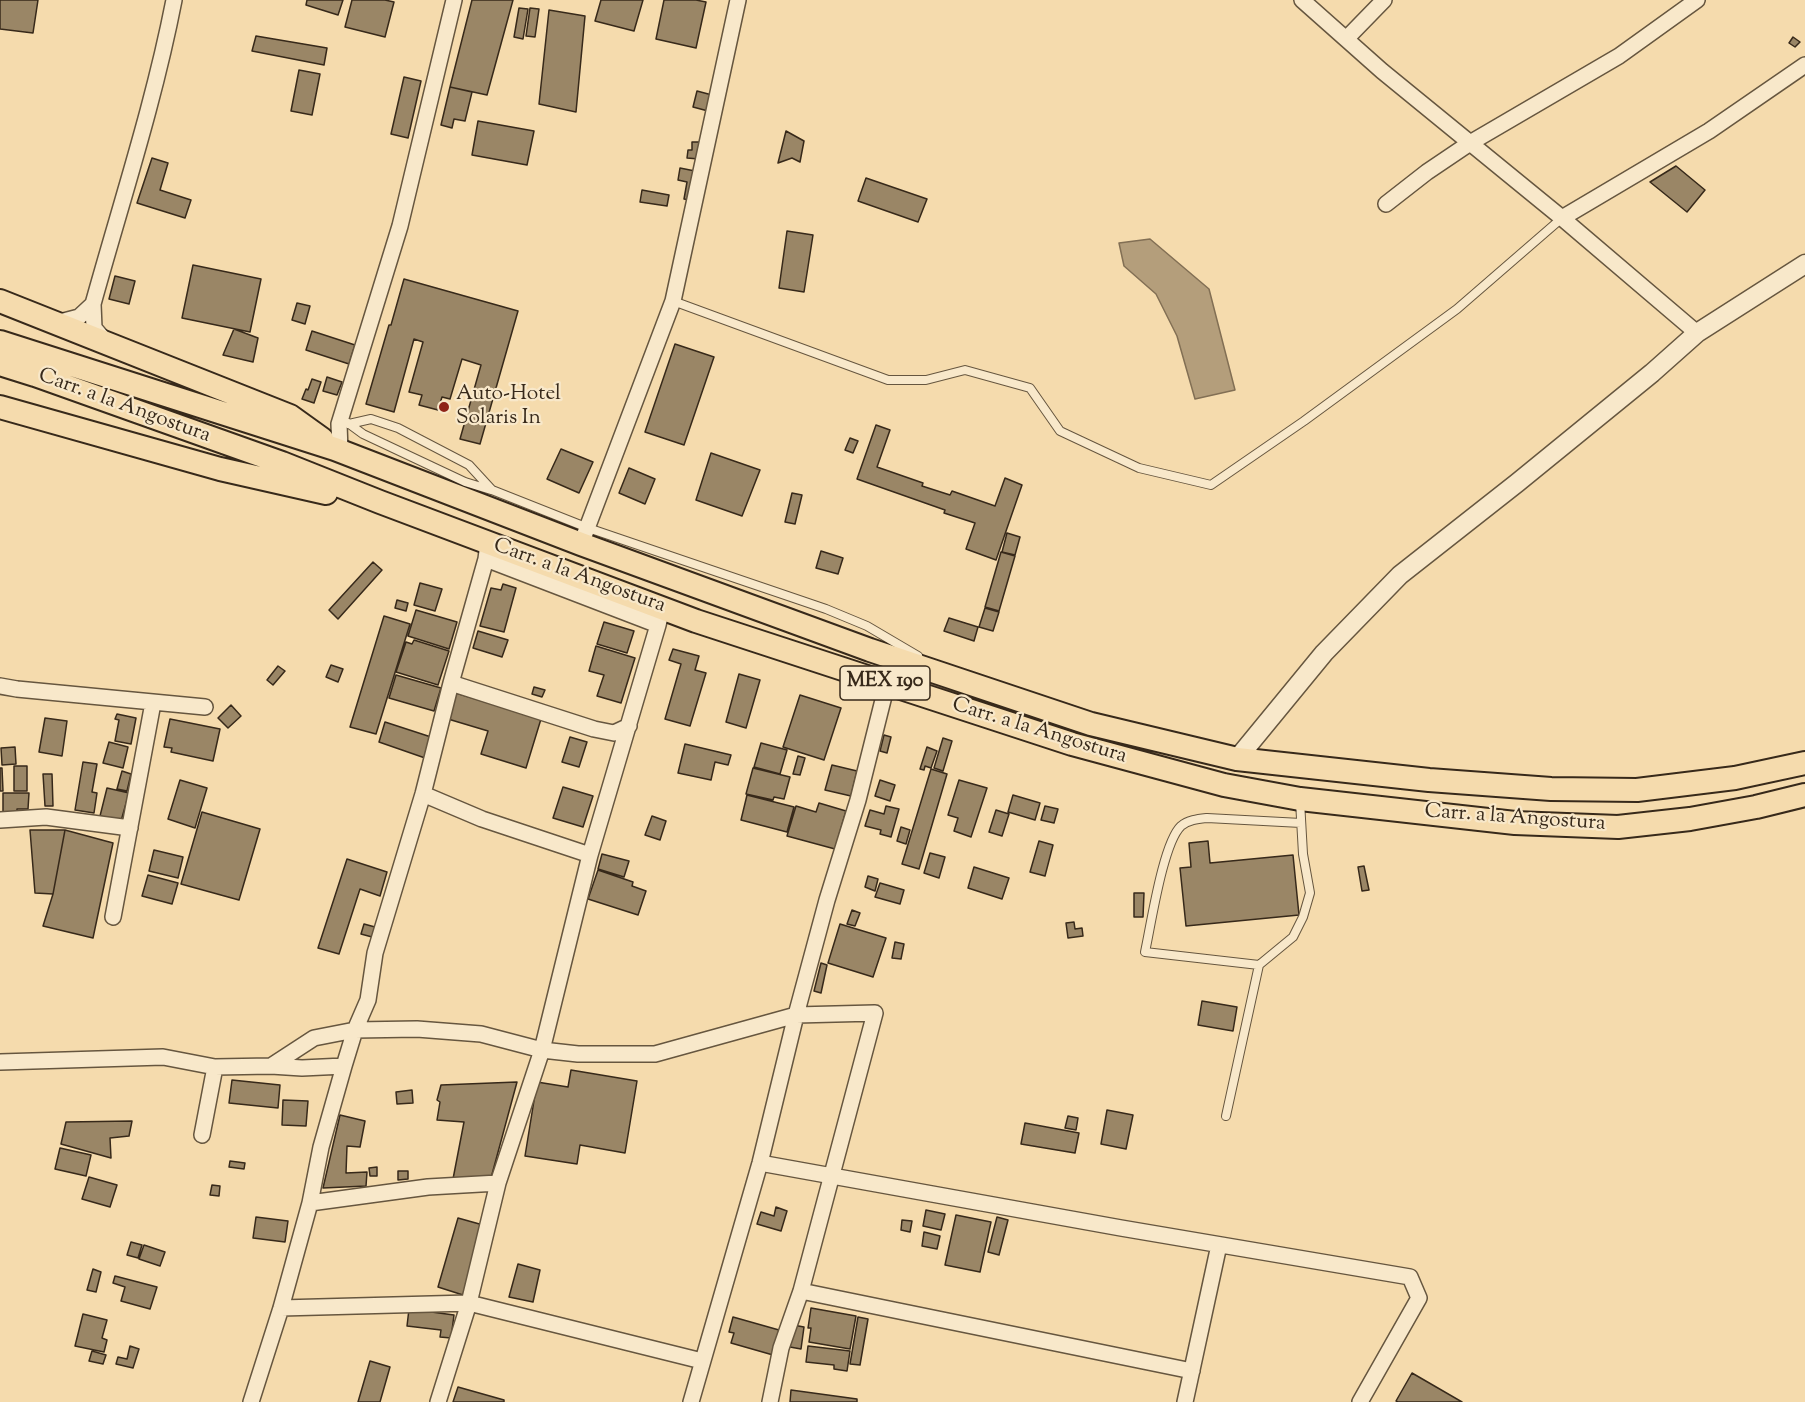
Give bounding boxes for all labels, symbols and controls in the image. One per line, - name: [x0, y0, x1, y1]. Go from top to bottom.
- street label: Carr. a la Angostura: [34, 364, 214, 450]
- place label: Auto-Hotel Solaris In: [456, 382, 561, 432]
- marker: Auto-Hotel Solaris In: [437, 400, 451, 414]
- street label: Carr. a la Angostura: [489, 534, 669, 620]
- road number: MEX 190: [840, 666, 930, 700]
- street label: Carr. a la Angostura: [949, 693, 1129, 771]
- street label: Carr. a la Angostura: [1424, 800, 1606, 838]

